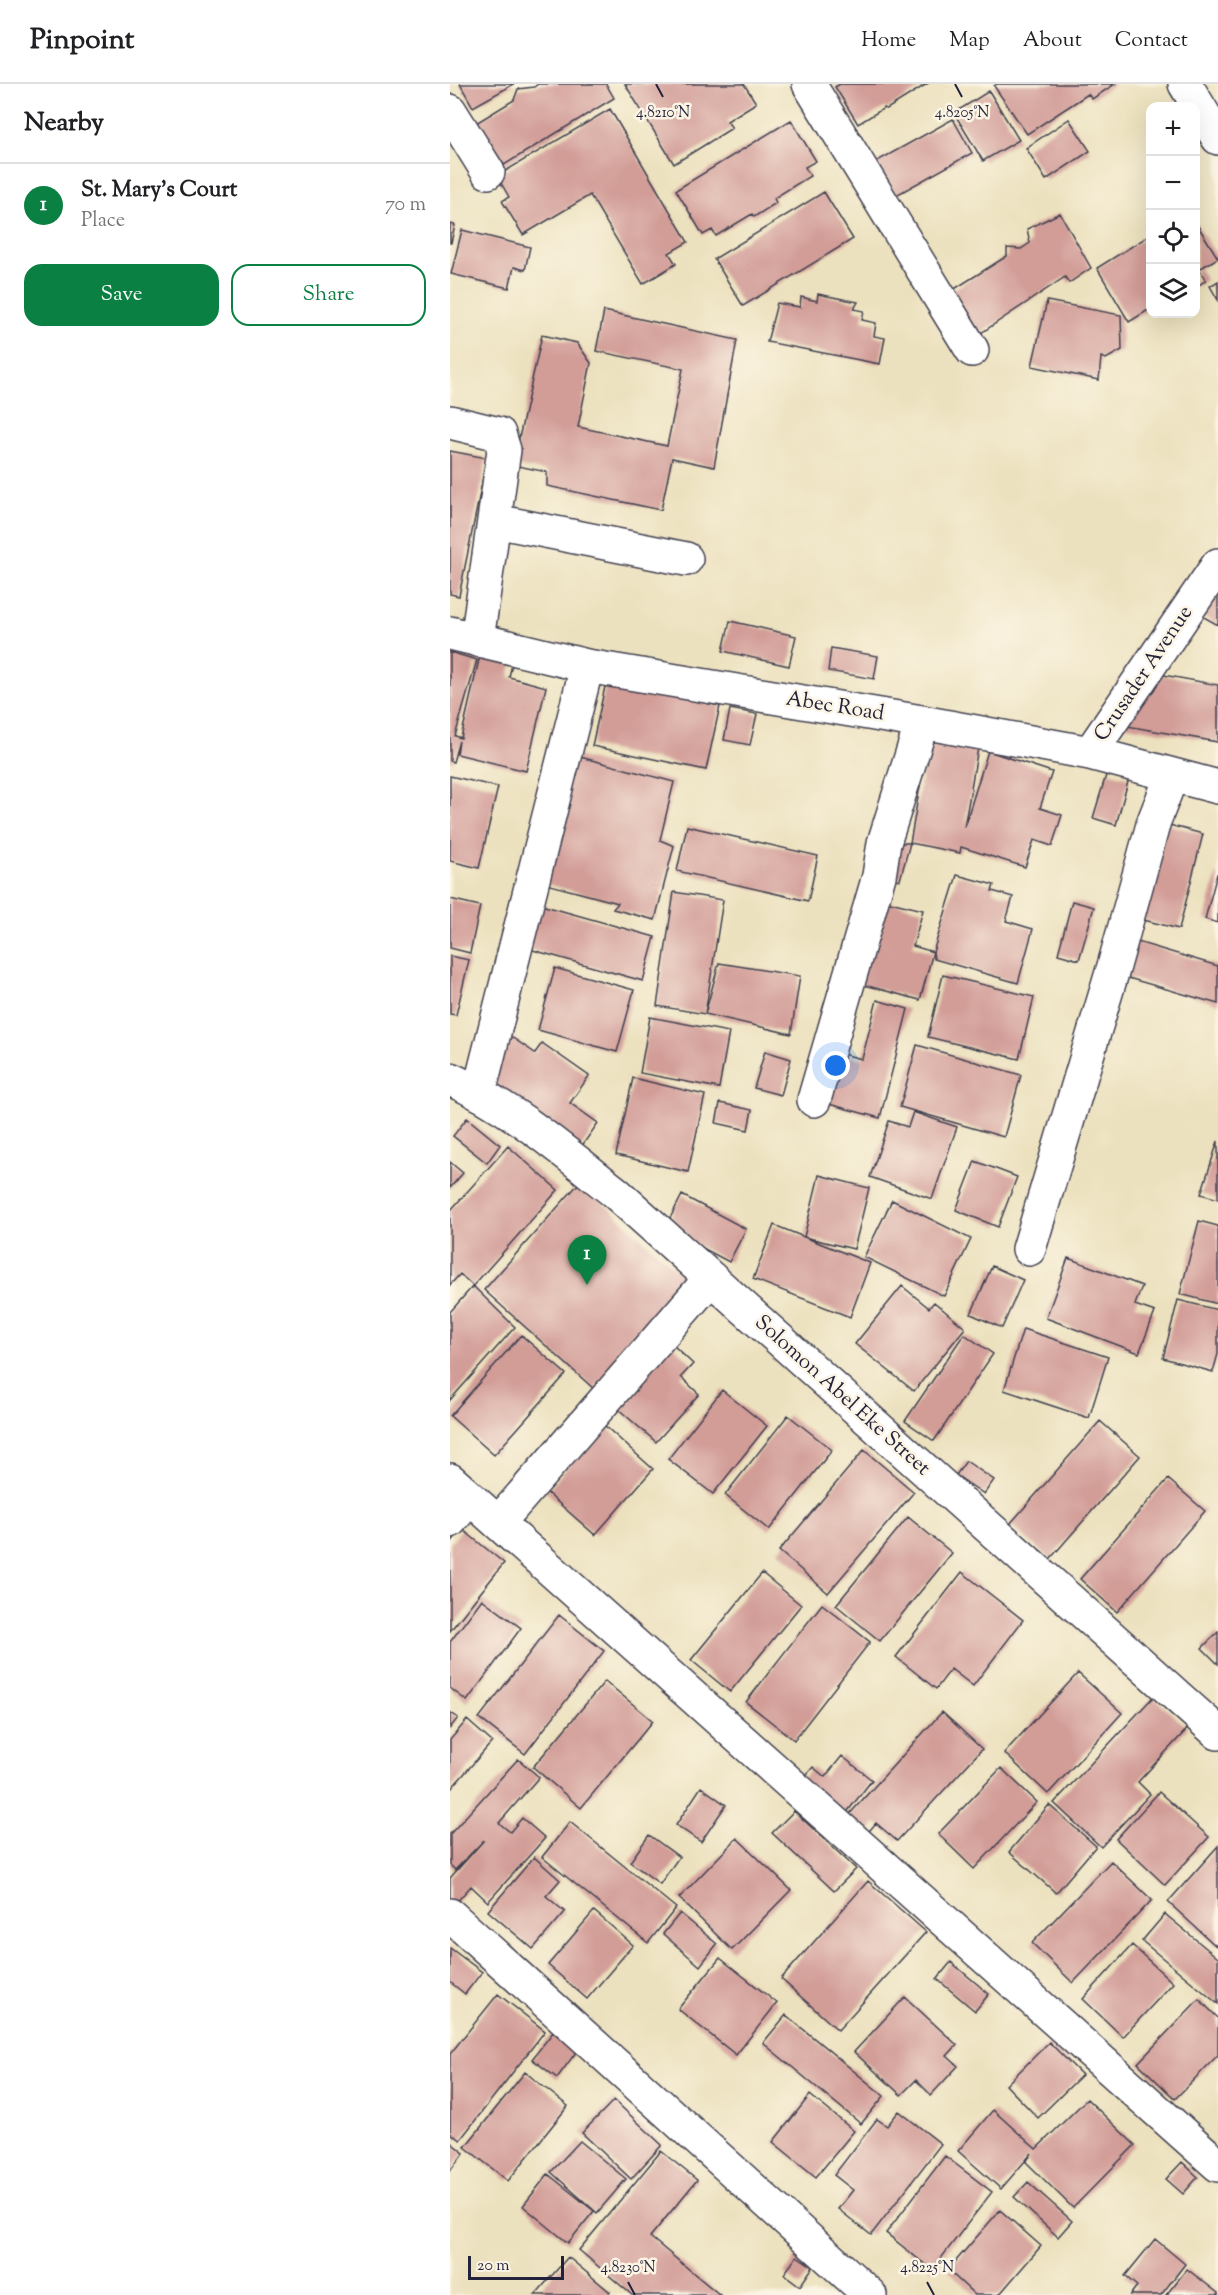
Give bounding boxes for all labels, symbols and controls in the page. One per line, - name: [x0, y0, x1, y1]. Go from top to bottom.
- text: Pinpoint: [30, 21, 134, 61]
- text: Home: [861, 26, 916, 56]
- text: Map: [949, 26, 990, 56]
- text: About: [1023, 26, 1082, 56]
- text: Contact: [1115, 26, 1188, 56]
- map controls: [1146, 102, 1200, 318]
- button: +: [1146, 102, 1200, 156]
- text: 4.8210°N: [636, 103, 690, 124]
- text: 4.8205°N: [935, 103, 989, 124]
- text: Nearby: [24, 105, 104, 142]
- button: −: [1146, 156, 1200, 210]
- text: St. Mary's Court: [81, 175, 237, 207]
- text: 1: [40, 191, 47, 220]
- text: 70 m: [385, 191, 426, 220]
- text: Place: [81, 207, 125, 236]
- button: locate: [1146, 210, 1200, 264]
- button: Save: [24, 264, 219, 326]
- button: Share: [231, 264, 426, 326]
- button: layers: [1146, 264, 1200, 318]
- street label: Crusader Avenue: [1087, 600, 1201, 748]
- street label: Abec Road: [784, 684, 887, 730]
- your location: [821, 1051, 850, 1080]
- pin: 1: [568, 1236, 606, 1285]
- street label: Solomon Abel Eke Street: [747, 1309, 937, 1483]
- scale bar: [468, 2253, 564, 2280]
- text: 20 m: [477, 2255, 510, 2278]
- text: 4.8230°N: [600, 2258, 656, 2279]
- text: 4.8225°N: [900, 2258, 954, 2279]

